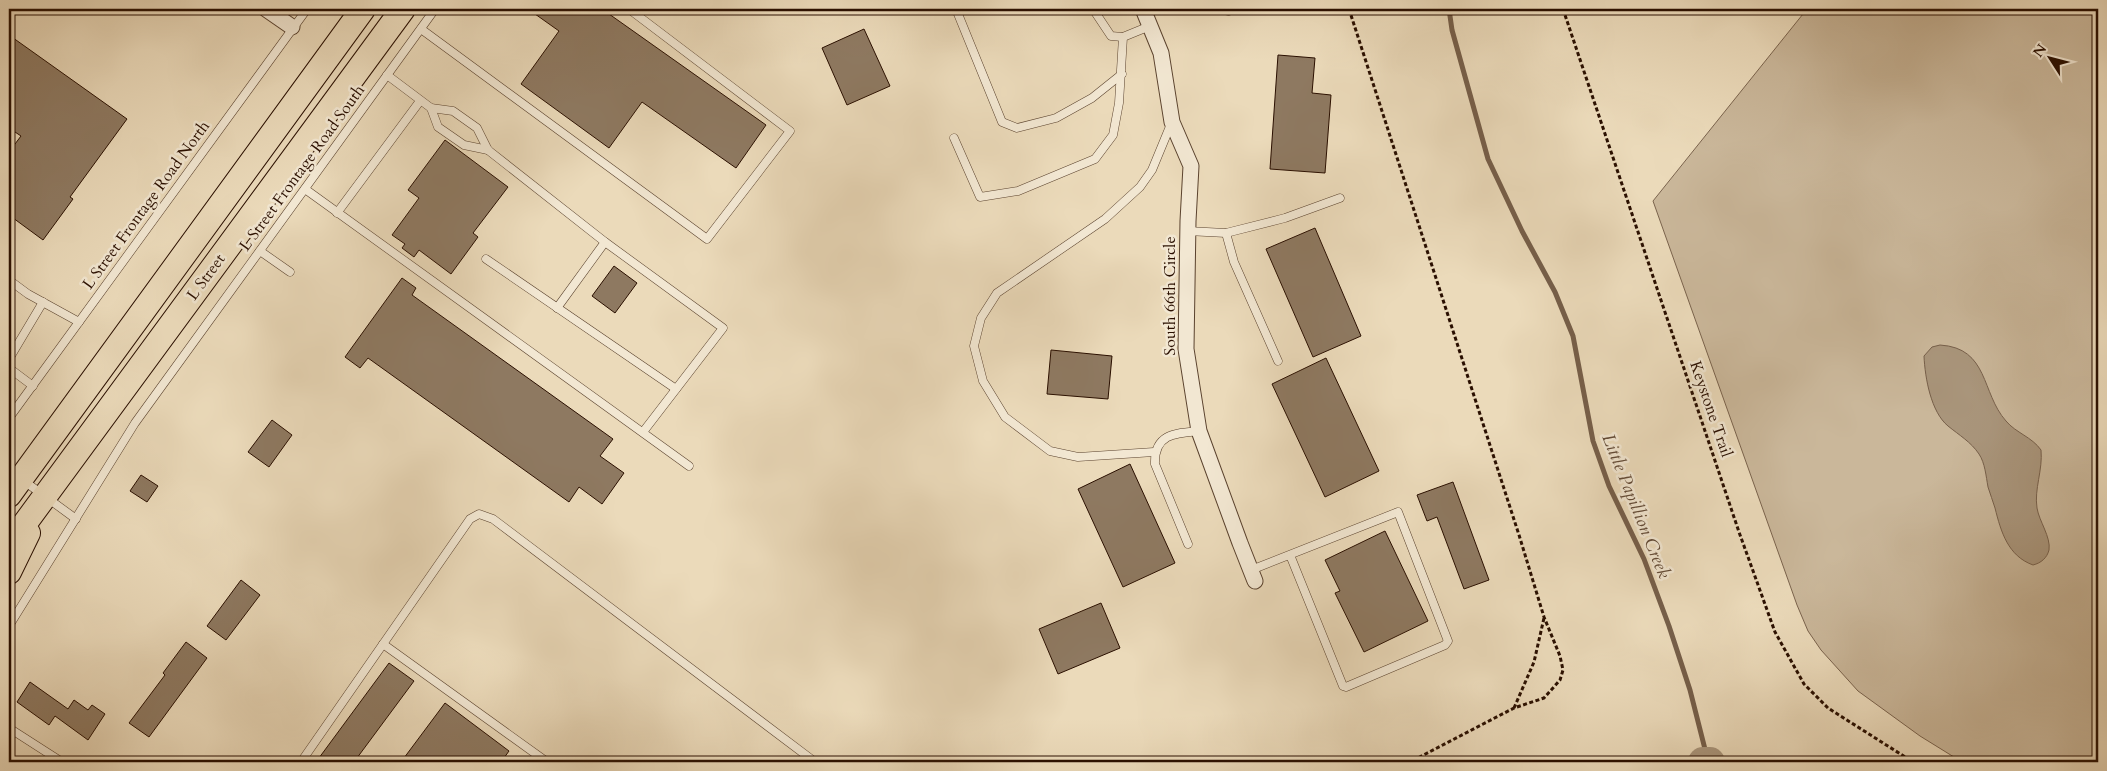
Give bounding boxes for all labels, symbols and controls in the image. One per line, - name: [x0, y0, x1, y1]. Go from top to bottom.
- north arrow: [2024, 32, 2074, 82]
- text: N: [2029, 40, 2051, 61]
- street label: L Street Frontage Road South: [234, 80, 370, 256]
- street label: L Street Frontage Road North: [78, 117, 214, 293]
- street label: South 66th Circle: [1159, 236, 1181, 356]
- street label: L Street: [183, 250, 229, 304]
- street label: Keystone Trail: [1684, 358, 1738, 460]
- water label: Little Papillion Creek: [1596, 430, 1676, 582]

